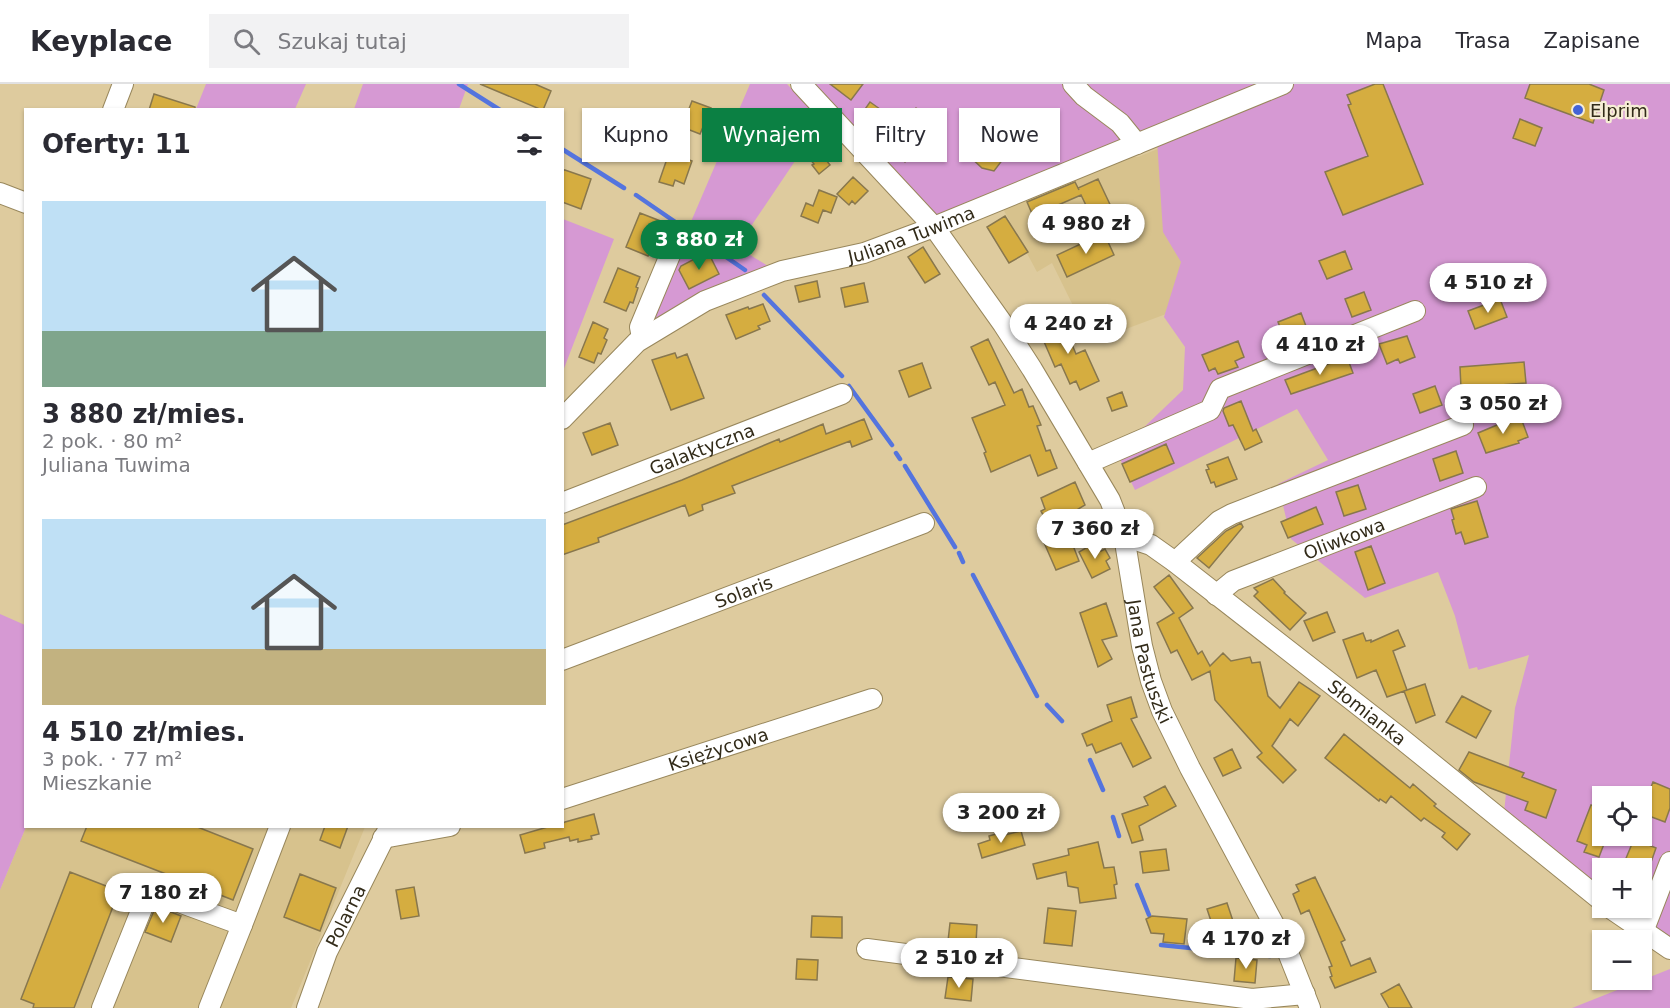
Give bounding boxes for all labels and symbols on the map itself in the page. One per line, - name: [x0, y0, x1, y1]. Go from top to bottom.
- place label: Elprim: [1590, 100, 1648, 121]
- marker: Elprim: [1571, 103, 1585, 117]
- street label: Juliana Tuwima: [845, 201, 978, 267]
- pin: 4 980 zł: [1024, 204, 1148, 255]
- pin: 3 880 zł: [637, 220, 761, 271]
- pin: 4 510 zł: [1426, 263, 1550, 314]
- pin: 4 240 zł: [1006, 304, 1130, 355]
- pin: 4 410 zł: [1258, 325, 1382, 376]
- pin: 3 050 zł: [1441, 384, 1565, 435]
- street label: Galaktyczna: [646, 419, 757, 479]
- pin: 7 360 zł: [1033, 509, 1157, 560]
- street label: Oliwkowa: [1300, 513, 1388, 563]
- street label: Solaris: [712, 571, 775, 612]
- street label: Jana Pastuszki: [1124, 597, 1177, 727]
- street label: Słomianka: [1324, 675, 1411, 749]
- street label: Księżycowa: [665, 723, 771, 775]
- pin: 3 200 zł: [939, 793, 1063, 844]
- pin: 7 180 zł: [101, 873, 225, 924]
- street label: Polarna: [321, 881, 369, 950]
- pin: 4 170 zł: [1184, 919, 1308, 970]
- pin: 2 510 zł: [897, 938, 1021, 989]

